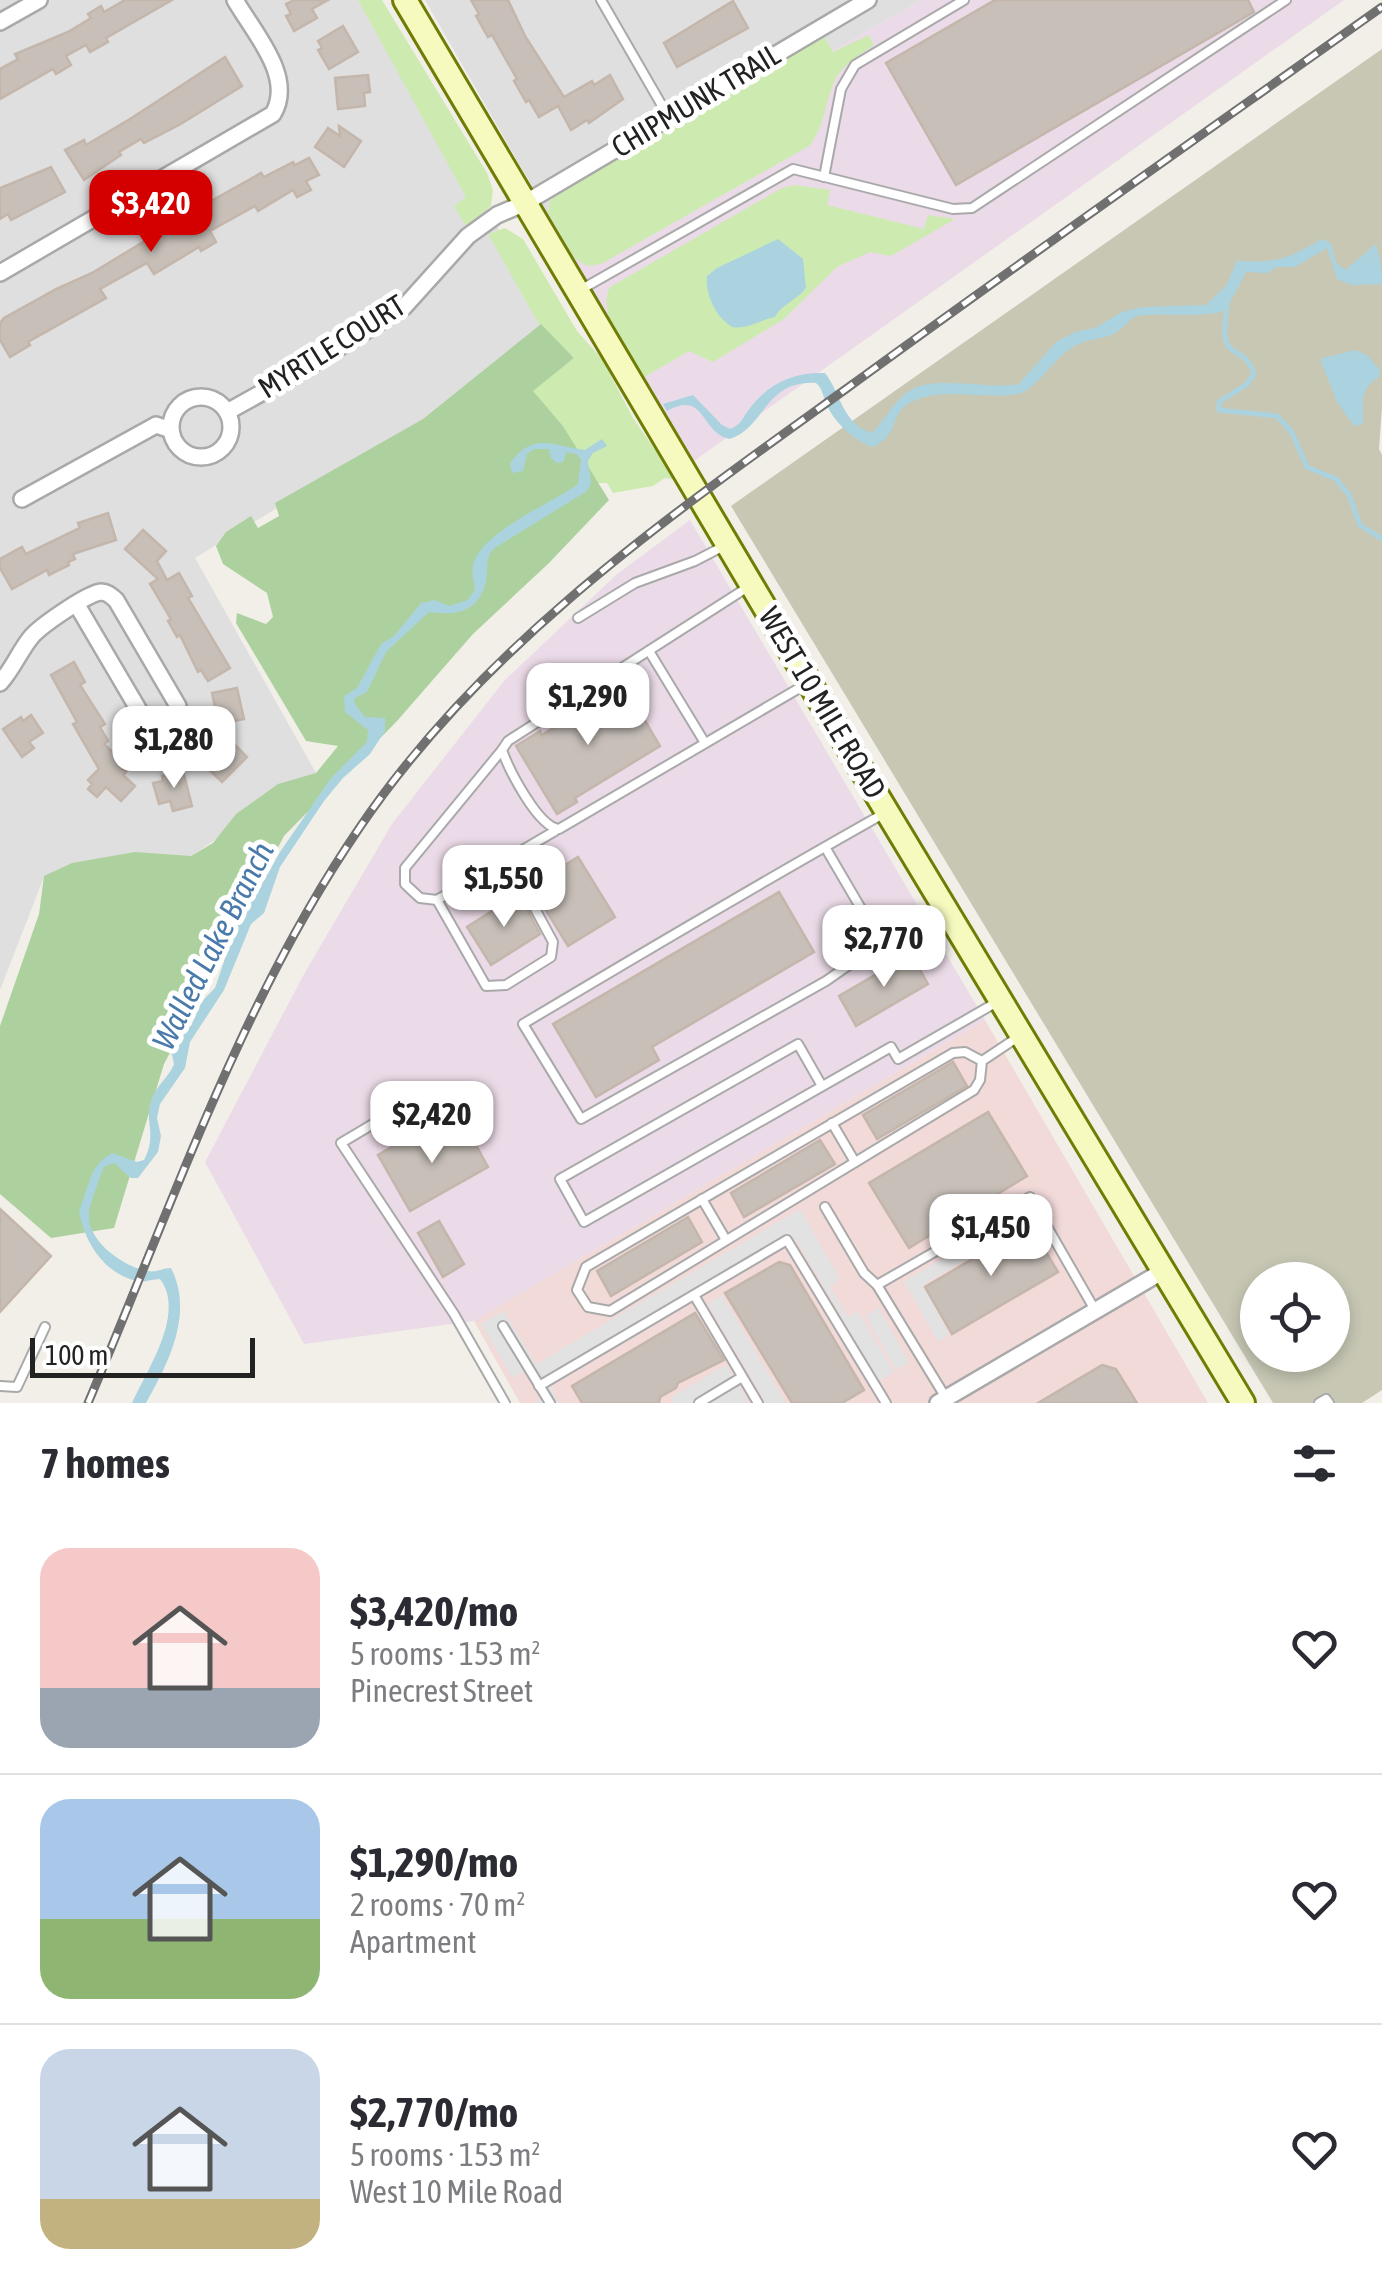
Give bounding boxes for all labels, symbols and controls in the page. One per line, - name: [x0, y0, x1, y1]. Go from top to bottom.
- street label: CHIPMUNK TRAIL: [605, 37, 786, 164]
- pin: $3,420: [70, 170, 232, 255]
- text: $3,420: [111, 184, 191, 221]
- street label: MYRTLE COURT: [252, 288, 411, 405]
- street label: WEST 10 MILE ROAD: [752, 601, 893, 804]
- pin: $1,290: [507, 663, 669, 748]
- text: $1,290: [548, 677, 628, 714]
- pin: $1,280: [93, 706, 255, 791]
- text: $1,280: [134, 720, 214, 757]
- water label: Walled Lake Branch: [144, 836, 281, 1056]
- pin: $1,550: [423, 845, 585, 930]
- text: $1,550: [464, 859, 544, 896]
- pin: $2,770: [803, 905, 965, 990]
- text: $2,770: [844, 919, 924, 956]
- pin: $2,420: [351, 1081, 513, 1166]
- text: $2,420: [392, 1095, 472, 1132]
- pin: $1,450: [910, 1194, 1072, 1279]
- text: $1,450: [951, 1208, 1031, 1245]
- map controls: [1240, 1262, 1350, 1372]
- button: locate: [1240, 1262, 1350, 1372]
- scale bar: [30, 1333, 255, 1378]
- text: 100 m: [45, 1339, 108, 1371]
- icon: filters: [1287, 1436, 1342, 1491]
- text: 7 homes: [40, 1439, 170, 1487]
- text: $3,420/mo: [350, 1587, 518, 1635]
- icon: home: [120, 1588, 240, 1708]
- icon: heart: [1287, 1621, 1342, 1676]
- text: 5 rooms · 153 m²: [350, 1635, 540, 1672]
- text: Pinecrest Street: [350, 1672, 533, 1709]
- text: $1,290/mo: [350, 1838, 518, 1886]
- icon: home: [120, 1839, 240, 1959]
- icon: heart: [1287, 1872, 1342, 1927]
- text: 2 rooms · 70 m²: [350, 1886, 525, 1923]
- text: Apartment: [350, 1923, 476, 1960]
- text: $2,770/mo: [350, 2088, 518, 2136]
- icon: home: [120, 2089, 240, 2209]
- icon: heart: [1287, 2122, 1342, 2177]
- text: 5 rooms · 153 m²: [350, 2136, 540, 2173]
- text: West 10 Mile Road: [350, 2173, 563, 2210]

